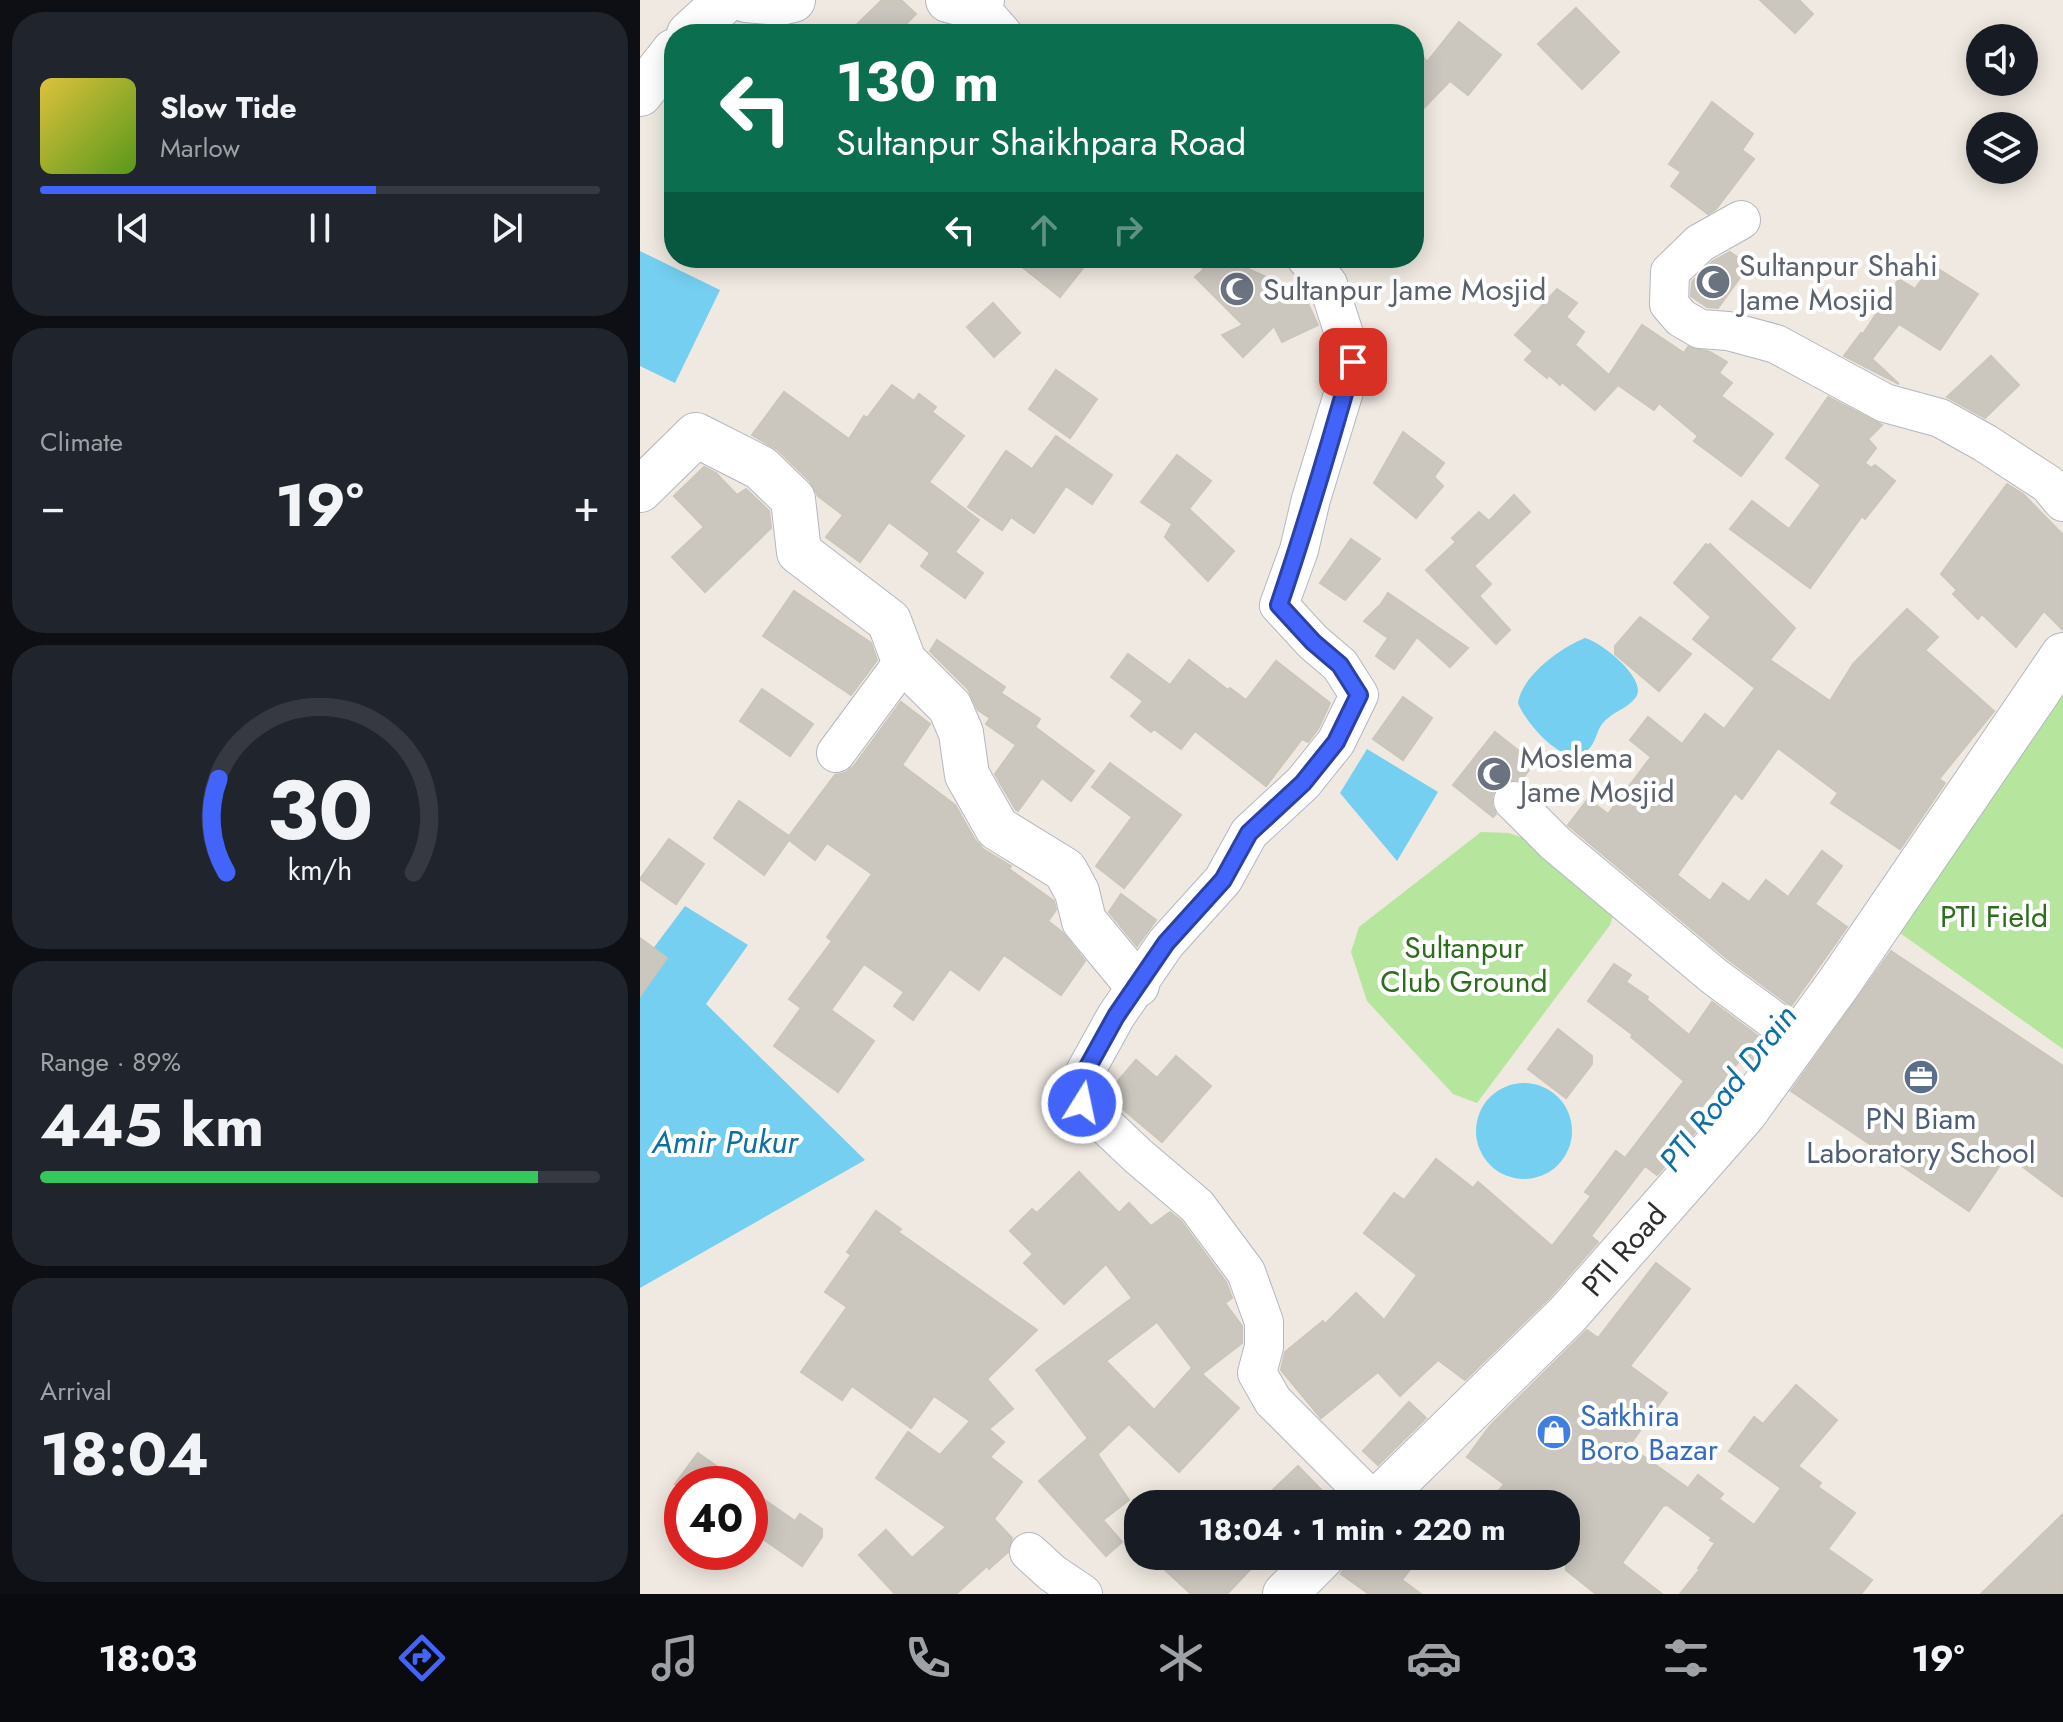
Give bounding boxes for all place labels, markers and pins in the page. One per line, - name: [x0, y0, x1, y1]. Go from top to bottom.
- place label: Sultanpur Shahi Jame Mosjid: [1735, 244, 1938, 321]
- mosque icon: Sultanpur Shahi Jame Mosjid: [1694, 263, 1732, 301]
- place label: Sultanpur Jame Mosjid: [1263, 268, 1546, 311]
- mosque icon: Sultanpur Jame Mosjid: [1218, 270, 1256, 308]
- pin: [1319, 328, 1387, 396]
- place label: Moslema Jame Mosjid: [1516, 736, 1675, 813]
- mosque icon: Moslema Jame Mosjid: [1475, 755, 1513, 793]
- office icon: PN Biam Laboratory School: [1902, 1058, 1940, 1096]
- place label: PN Biam Laboratory School: [1806, 1097, 2036, 1174]
- place label: Satkhira Boro Bazar: [1580, 1394, 1719, 1471]
- shop icon: Satkhira Boro Bazar: [1535, 1413, 1573, 1451]

